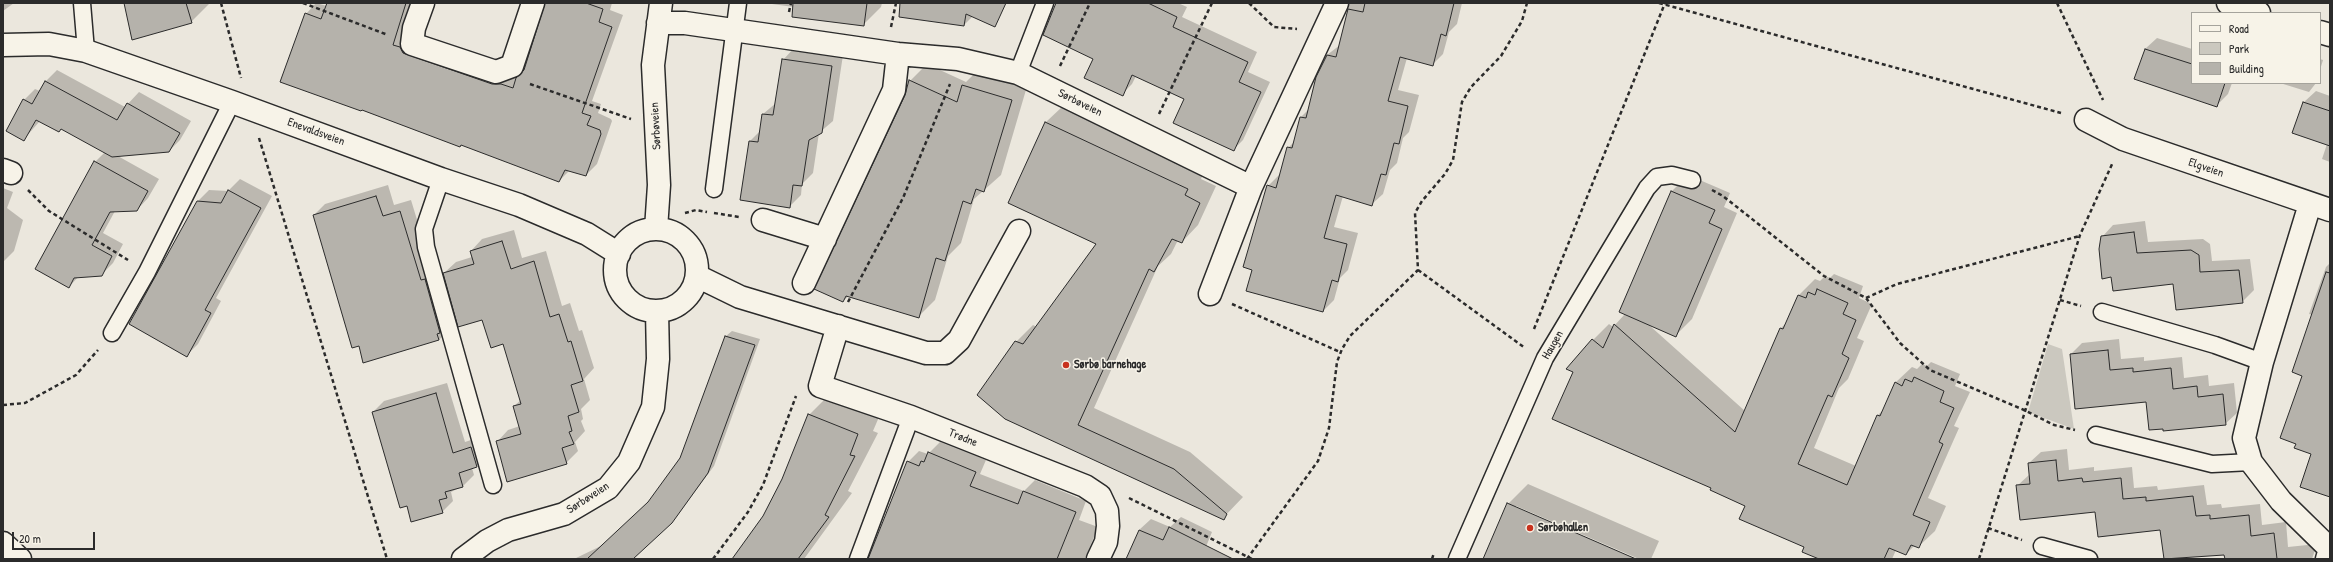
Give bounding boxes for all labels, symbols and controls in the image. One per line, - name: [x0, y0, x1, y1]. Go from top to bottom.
- legend: [2191, 12, 2321, 84]
- text: Road: [2229, 20, 2249, 37]
- text: Park: [2229, 40, 2249, 57]
- text: Building: [2229, 60, 2264, 77]
- street label: Sørbøveien: [1055, 86, 1105, 120]
- street label: Sørbøveien: [648, 102, 664, 150]
- street label: Enevaldsveien: [285, 115, 347, 149]
- street label: Elgveien: [2186, 155, 2226, 181]
- street label: Haugen: [1539, 328, 1567, 362]
- place label: Sørbø barnehage: [1074, 358, 1146, 372]
- marker: Sørbø barnehage: [1061, 360, 1071, 370]
- street label: Trødne: [946, 426, 980, 450]
- street label: Sørbøveien: [564, 479, 612, 517]
- place label: Sørbøhallen: [1538, 521, 1588, 535]
- marker: Sørbøhallen: [1525, 523, 1535, 533]
- scale bar: [14, 524, 97, 550]
- text: 20 m: [19, 530, 41, 547]

